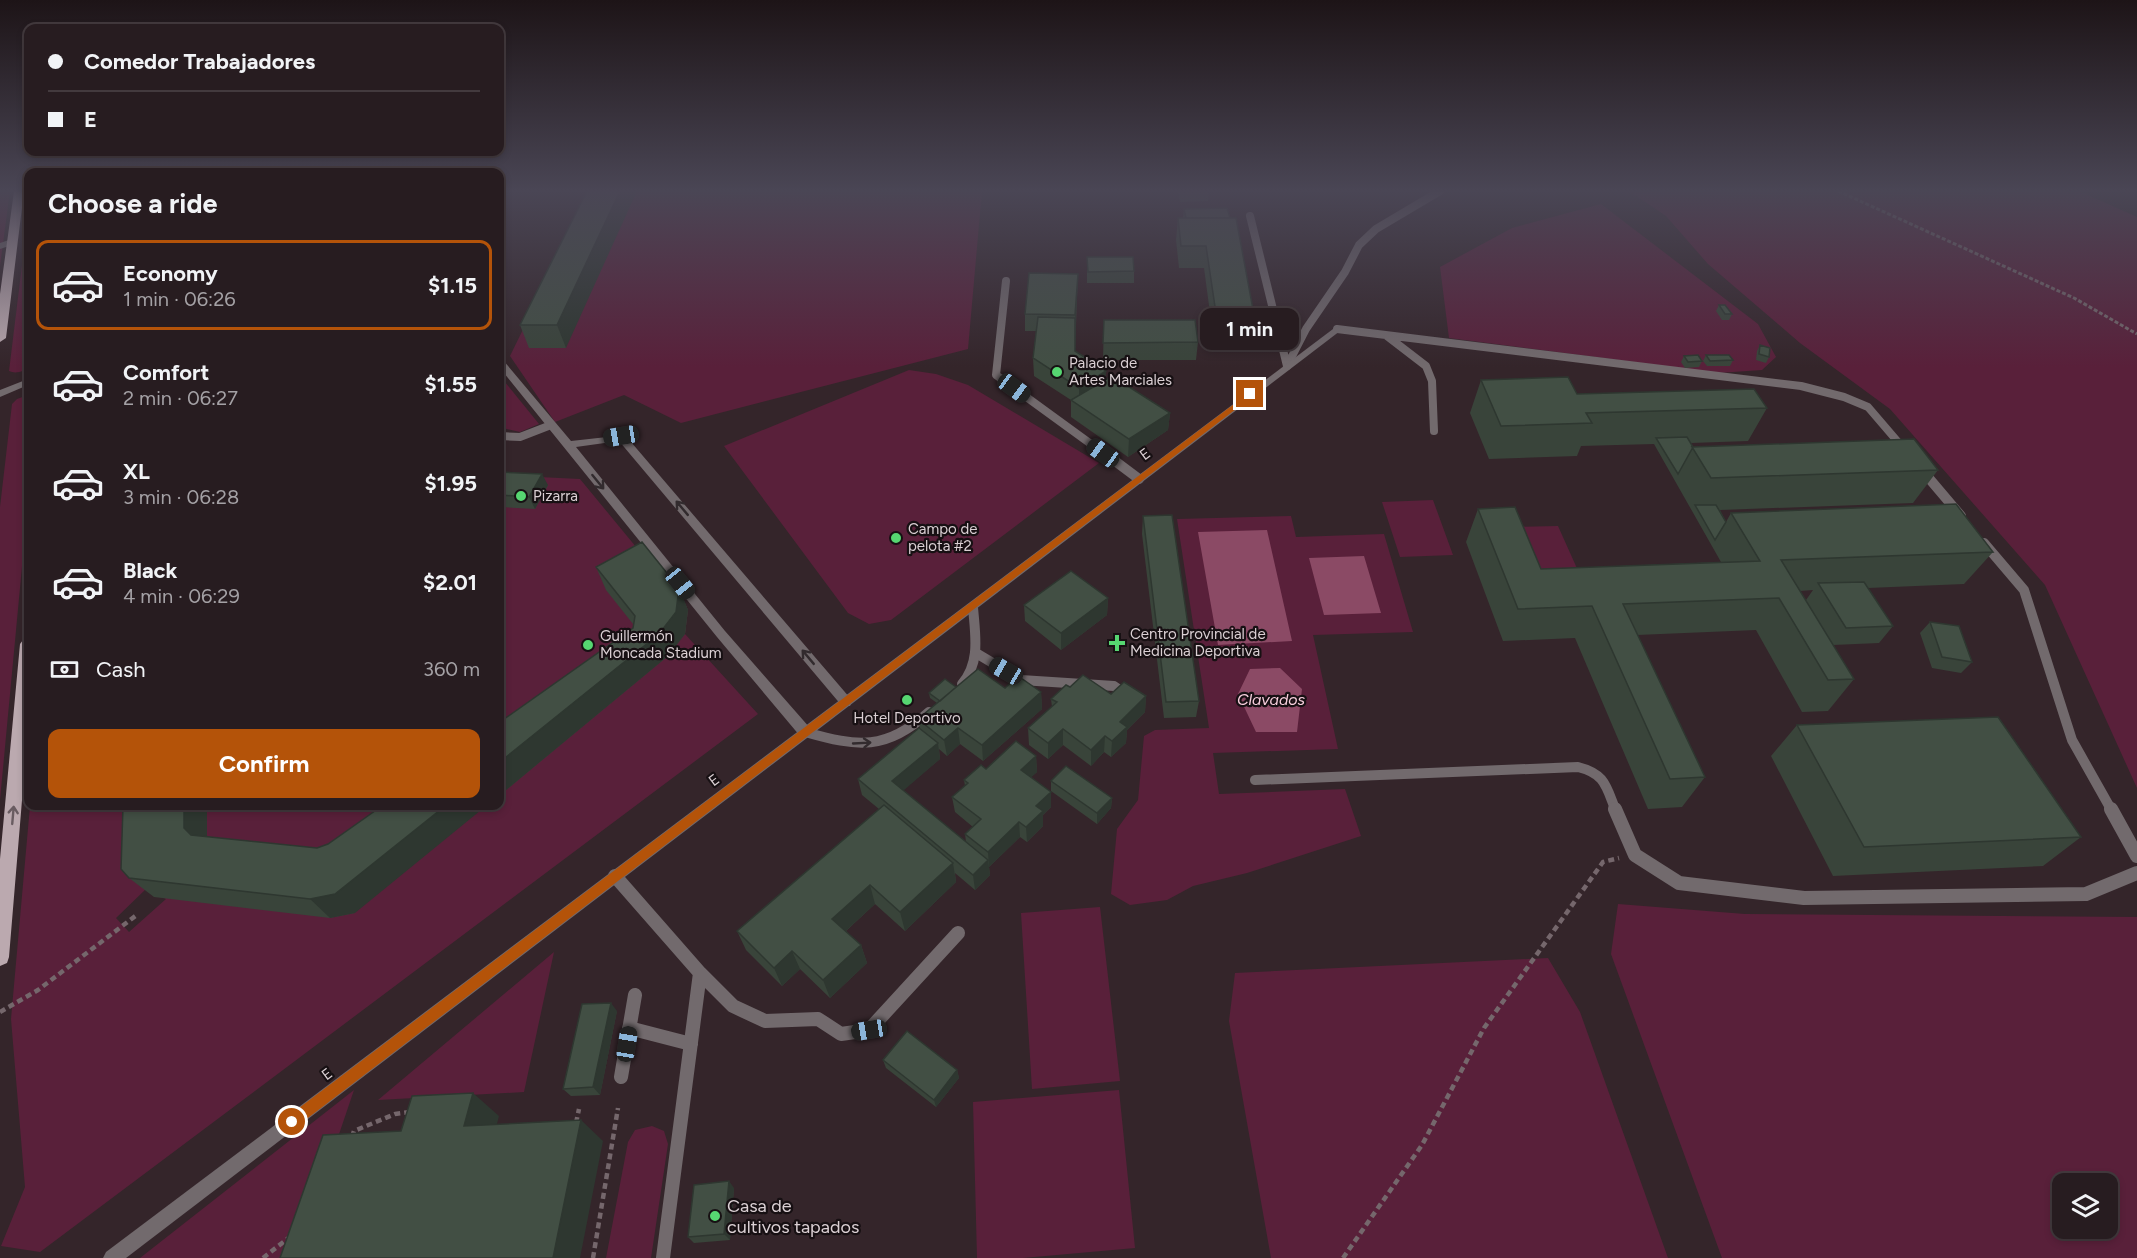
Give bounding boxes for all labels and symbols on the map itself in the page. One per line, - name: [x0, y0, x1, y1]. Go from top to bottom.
- callout: 1 min: [1200, 307, 1300, 349]
- place label: Palacio de Artes Marciales: [1069, 354, 1172, 389]
- marker: Palacio de Artes Marciales: [1050, 365, 1064, 379]
- car: [994, 370, 1034, 406]
- route end: [1236, 380, 1263, 407]
- car: [602, 424, 640, 448]
- car: [1083, 435, 1123, 471]
- street label: E: [1136, 444, 1154, 464]
- one-way arrow: [592, 474, 605, 490]
- place label: Pizarra: [533, 487, 578, 505]
- marker: Pizarra: [514, 489, 528, 503]
- one-way arrow: [675, 501, 689, 516]
- place label: Campo de pelota #2: [908, 520, 977, 555]
- marker: Campo de pelota #2: [889, 531, 903, 545]
- car: [662, 563, 698, 603]
- place label: Centro Provincial de Medicina Deportiva: [1130, 625, 1266, 660]
- place label: Guillermón Moncada Stadium: [600, 627, 722, 662]
- marker: Centro Provincial de Medicina Deportiva: [1108, 634, 1126, 652]
- marker: Guillermón Moncada Stadium: [581, 638, 595, 652]
- one-way arrow: [801, 650, 815, 665]
- car: [986, 654, 1026, 688]
- water label: Clavados: [1237, 690, 1306, 709]
- marker: Hotel Deportivo: [900, 693, 914, 707]
- place label: Hotel Deportivo: [853, 709, 961, 727]
- one-way arrow: [852, 737, 872, 748]
- street label: E: [705, 770, 723, 790]
- one-way arrow: [8, 805, 19, 825]
- car: [850, 1018, 888, 1042]
- car: [615, 1025, 639, 1063]
- street label: E: [318, 1064, 336, 1084]
- route start: [278, 1108, 305, 1135]
- place label: Casa de cultivos tapados: [727, 1195, 859, 1238]
- marker: Casa de cultivos tapados: [708, 1209, 722, 1223]

